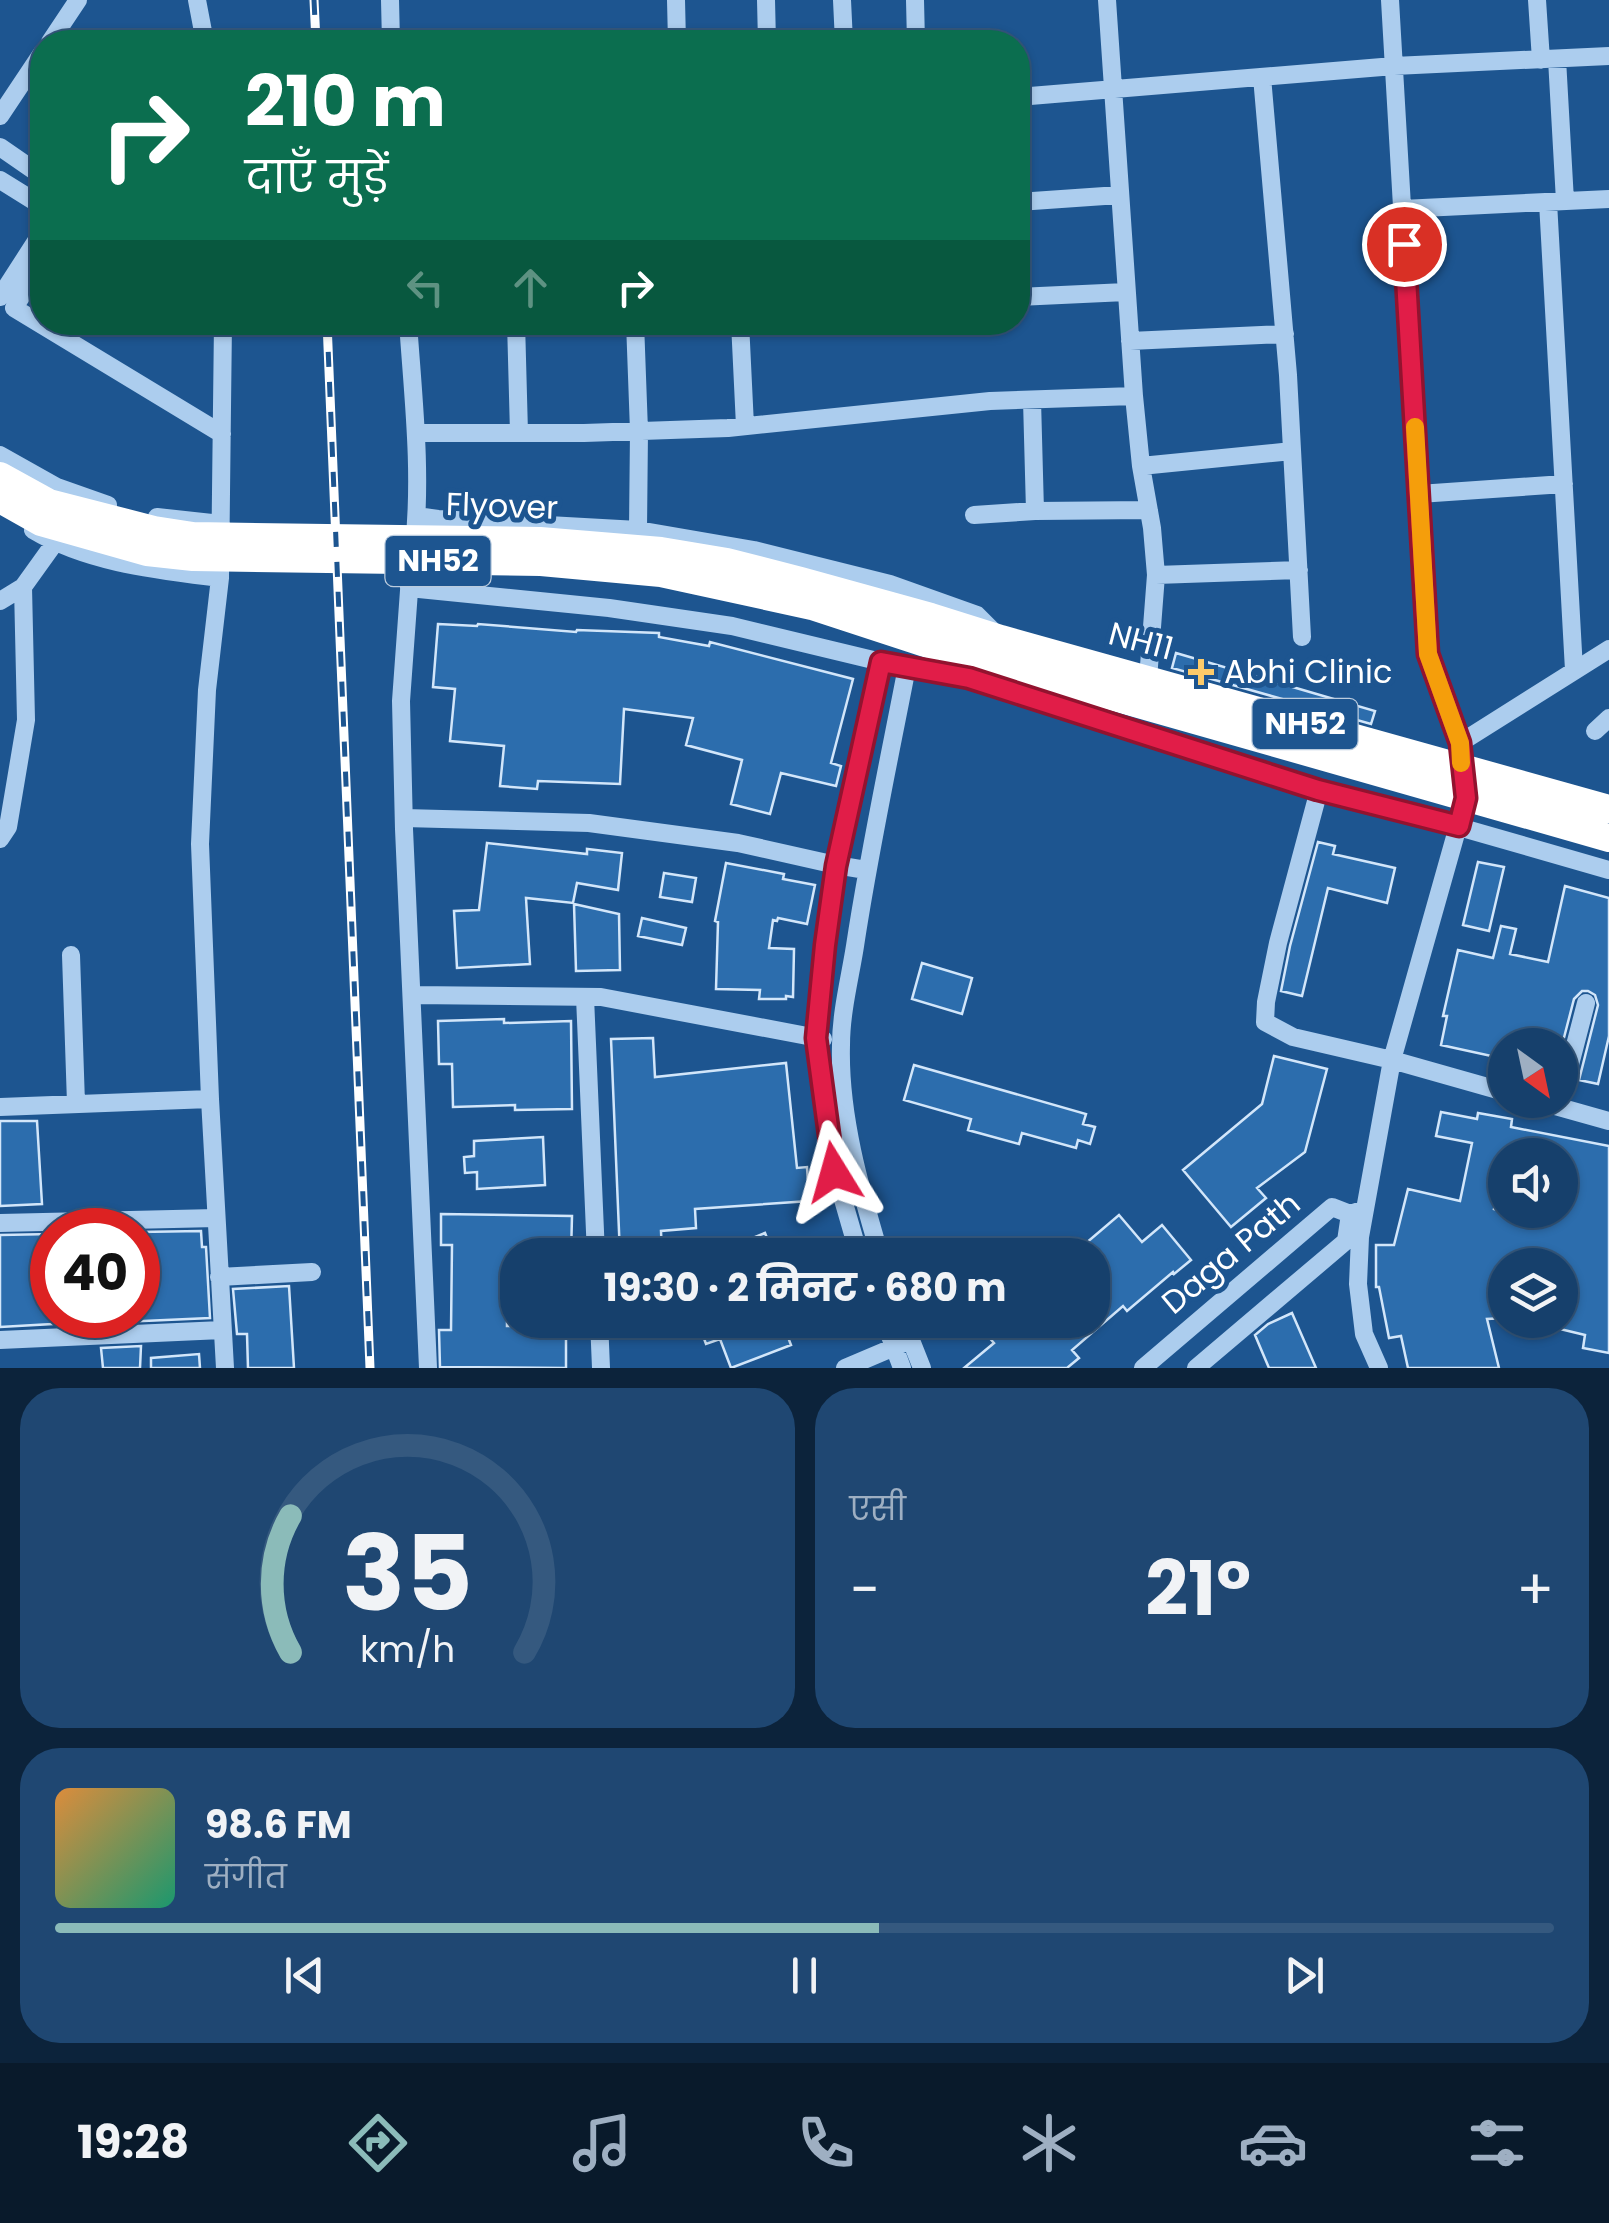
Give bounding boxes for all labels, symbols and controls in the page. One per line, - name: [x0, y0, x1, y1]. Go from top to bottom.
- text: 210 m: [245, 52, 446, 151]
- icon: right: [80, 70, 210, 200]
- text: दाएँ मुड़ें: [245, 146, 388, 209]
- pin: [1362, 202, 1447, 287]
- icon: arrive: [1377, 217, 1432, 272]
- icon: left: [398, 260, 453, 315]
- icon: ahead: [503, 260, 558, 315]
- icon: right: [608, 260, 663, 315]
- street label: Flyover: [445, 481, 559, 530]
- road number: NH52: [386, 536, 490, 586]
- street label: NH11: [1104, 610, 1178, 671]
- place label: Abhi Clinic: [1224, 649, 1392, 694]
- marker: Abhi Clinic: [1188, 659, 1214, 685]
- road number: NH52: [1252, 699, 1358, 749]
- north arrow: [1488, 1028, 1578, 1118]
- map controls: [1488, 1028, 1578, 1338]
- position arrow: [782, 1120, 886, 1224]
- button: sound: [1488, 1138, 1578, 1228]
- street label: Daga Path: [1152, 1181, 1310, 1324]
- speed limit sign: 40: [30, 1208, 160, 1338]
- button: layers: [1488, 1248, 1578, 1338]
- text: 19:30 · 2 मिनट · 680 m: [604, 1261, 1006, 1314]
- text: एसी: [850, 1486, 906, 1531]
- text: 35: [342, 1501, 473, 1646]
- text: 21°: [1145, 1536, 1251, 1641]
- text: −: [850, 1551, 880, 1628]
- text: +: [1516, 1551, 1554, 1628]
- text: km/h: [360, 1624, 455, 1675]
- text: 98.6 FM: [205, 1798, 352, 1851]
- text: संगीत: [205, 1854, 287, 1899]
- icon: previous: [277, 1948, 332, 2003]
- icon: pause: [777, 1948, 832, 2003]
- icon: next: [1277, 1948, 1332, 2003]
- icon: directions: [343, 2108, 413, 2178]
- icon: music: [567, 2108, 637, 2178]
- icon: phone: [791, 2108, 861, 2178]
- icon: climate: [1014, 2108, 1084, 2178]
- icon: car: [1238, 2108, 1308, 2178]
- icon: filters: [1462, 2108, 1532, 2178]
- text: 19:28: [77, 2111, 189, 2174]

